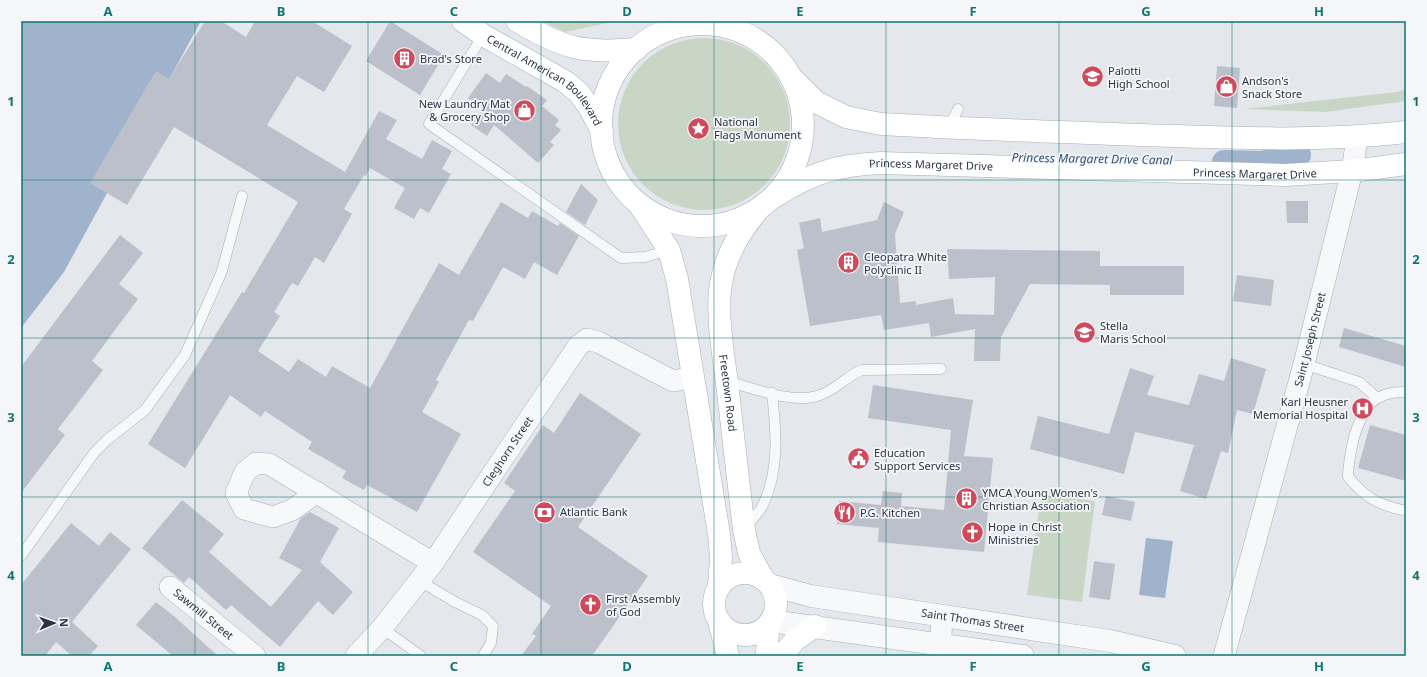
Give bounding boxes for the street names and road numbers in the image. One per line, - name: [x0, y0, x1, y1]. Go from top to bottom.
- street label: Central American Boulevard: [484, 31, 606, 128]
- street label: Princess Margaret Drive: [868, 155, 993, 173]
- street label: Princess Margaret Drive: [1193, 164, 1317, 182]
- street label: Saint Joseph Street: [1290, 290, 1329, 388]
- street label: Freetown Road: [716, 353, 741, 432]
- street label: Cleghorn Street: [478, 413, 536, 489]
- street label: Sawmill Street: [170, 585, 237, 643]
- street label: Saint Thomas Street: [920, 605, 1025, 635]

